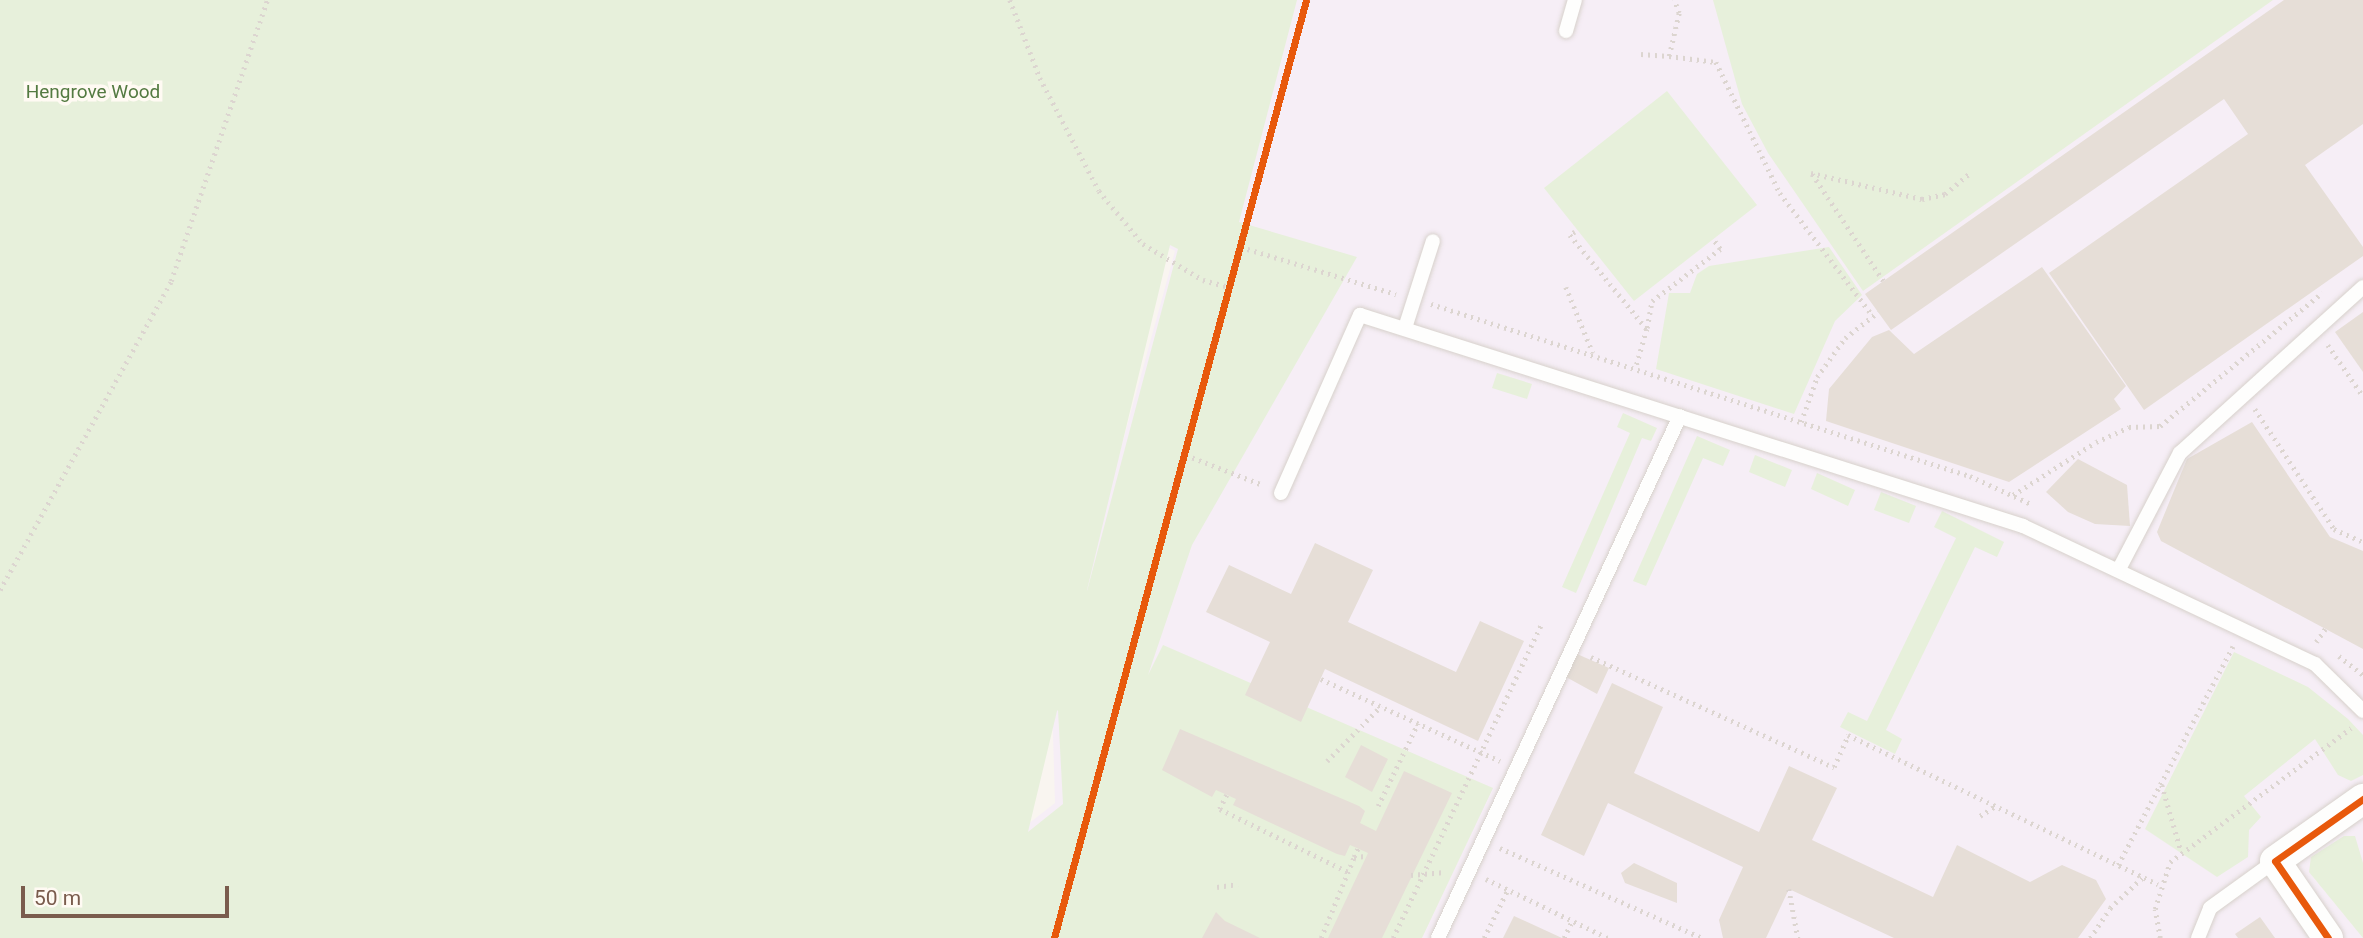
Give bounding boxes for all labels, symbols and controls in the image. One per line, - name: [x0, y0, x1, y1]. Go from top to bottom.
- park label: Hengrove Wood: [26, 81, 160, 103]
- scale bar: [24, 872, 233, 916]
- text: 50 m: [34, 886, 81, 910]

